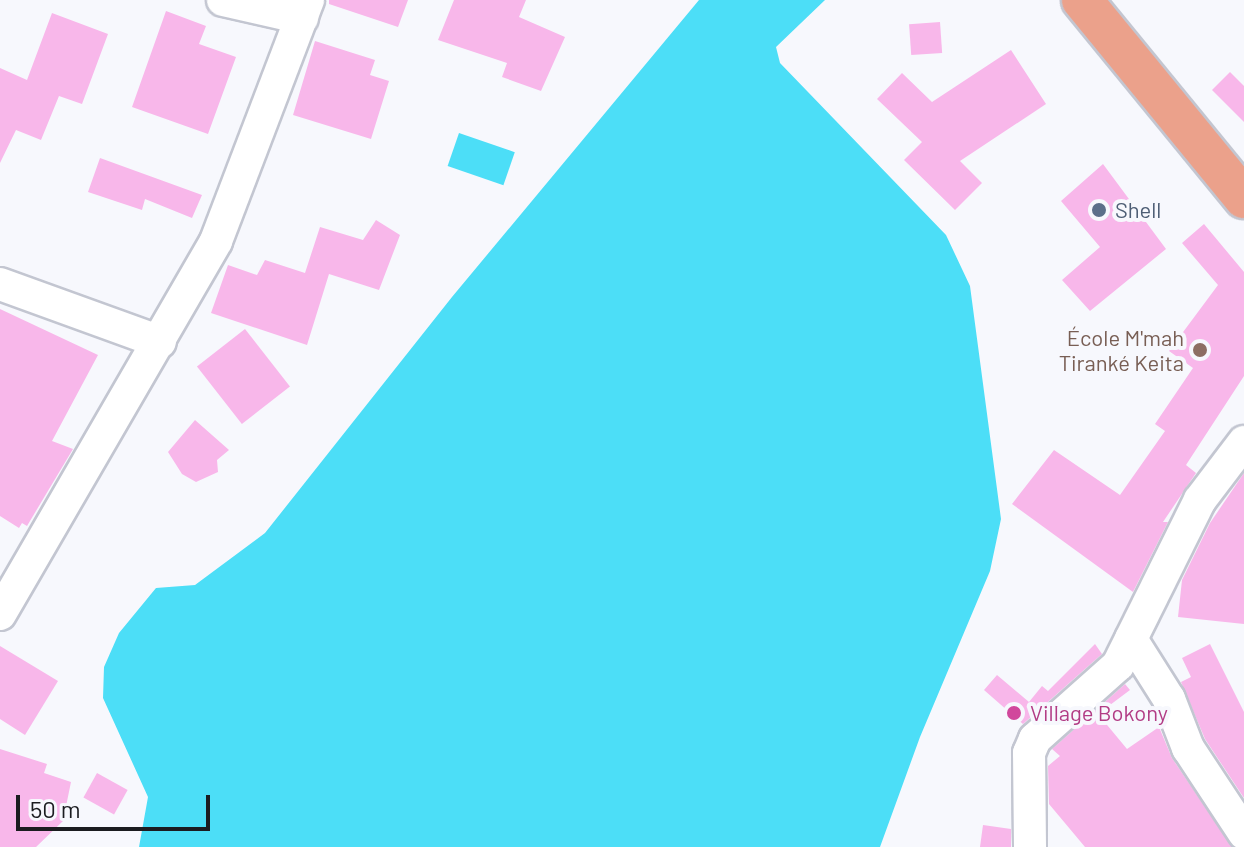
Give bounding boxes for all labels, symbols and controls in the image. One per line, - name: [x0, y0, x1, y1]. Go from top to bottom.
- place label: Shell: [1115, 197, 1161, 223]
- marker: Shell: [1090, 201, 1108, 219]
- place label: École M'mah Tiranké Keita: [1059, 324, 1184, 376]
- marker: École M'mah Tiranké Keita: [1191, 341, 1209, 359]
- place label: Village Bokony: [1030, 700, 1168, 726]
- marker: Village Bokony: [1005, 704, 1023, 722]
- scale bar: [20, 779, 214, 829]
- text: 50 m: [30, 794, 81, 823]

